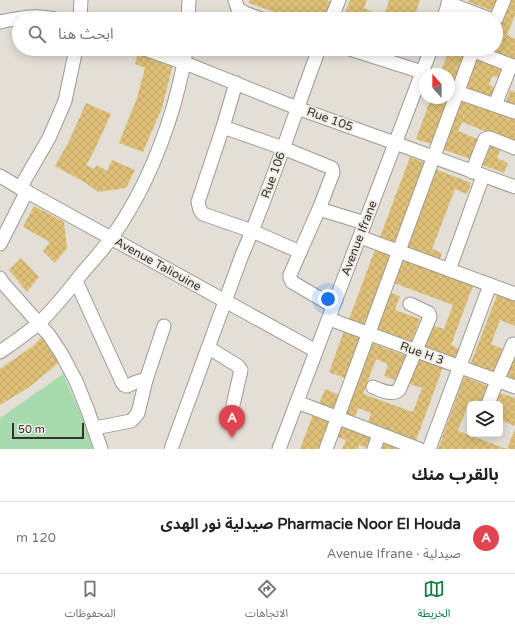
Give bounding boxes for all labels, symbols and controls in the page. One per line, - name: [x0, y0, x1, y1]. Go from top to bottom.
- search box: [12, 12, 503, 56]
- icon: search: [26, 23, 48, 45]
- text: ابحث هنا: [58, 25, 114, 43]
- north arrow: [419, 68, 455, 104]
- street label: Rue 105: [305, 104, 355, 134]
- street label: Rue 106: [258, 150, 288, 200]
- street label: Avenue Ifrane: [338, 198, 380, 278]
- street label: Avenue Taliouine: [112, 234, 204, 294]
- your location: [318, 289, 338, 309]
- street label: Rue H 3: [398, 339, 446, 367]
- map controls: [467, 401, 503, 437]
- button: layers: [467, 401, 503, 437]
- pin: A: [219, 405, 245, 438]
- scale bar: [12, 421, 84, 440]
- text: 50 m: [18, 423, 45, 436]
- text: بالقرب منك: [412, 464, 499, 485]
- text: Pharmacie Noor El Houda صيدلية نور الهدى: [161, 515, 461, 533]
- text: 120 m: [16, 530, 56, 546]
- text: A: [481, 530, 491, 546]
- text: صيدلية · Avenue Ifrane: [327, 546, 461, 562]
- tab: المحفوظات: [65, 578, 116, 625]
- tab: الاتجاهات: [245, 578, 288, 625]
- tab: الخريطة: [417, 578, 450, 625]

